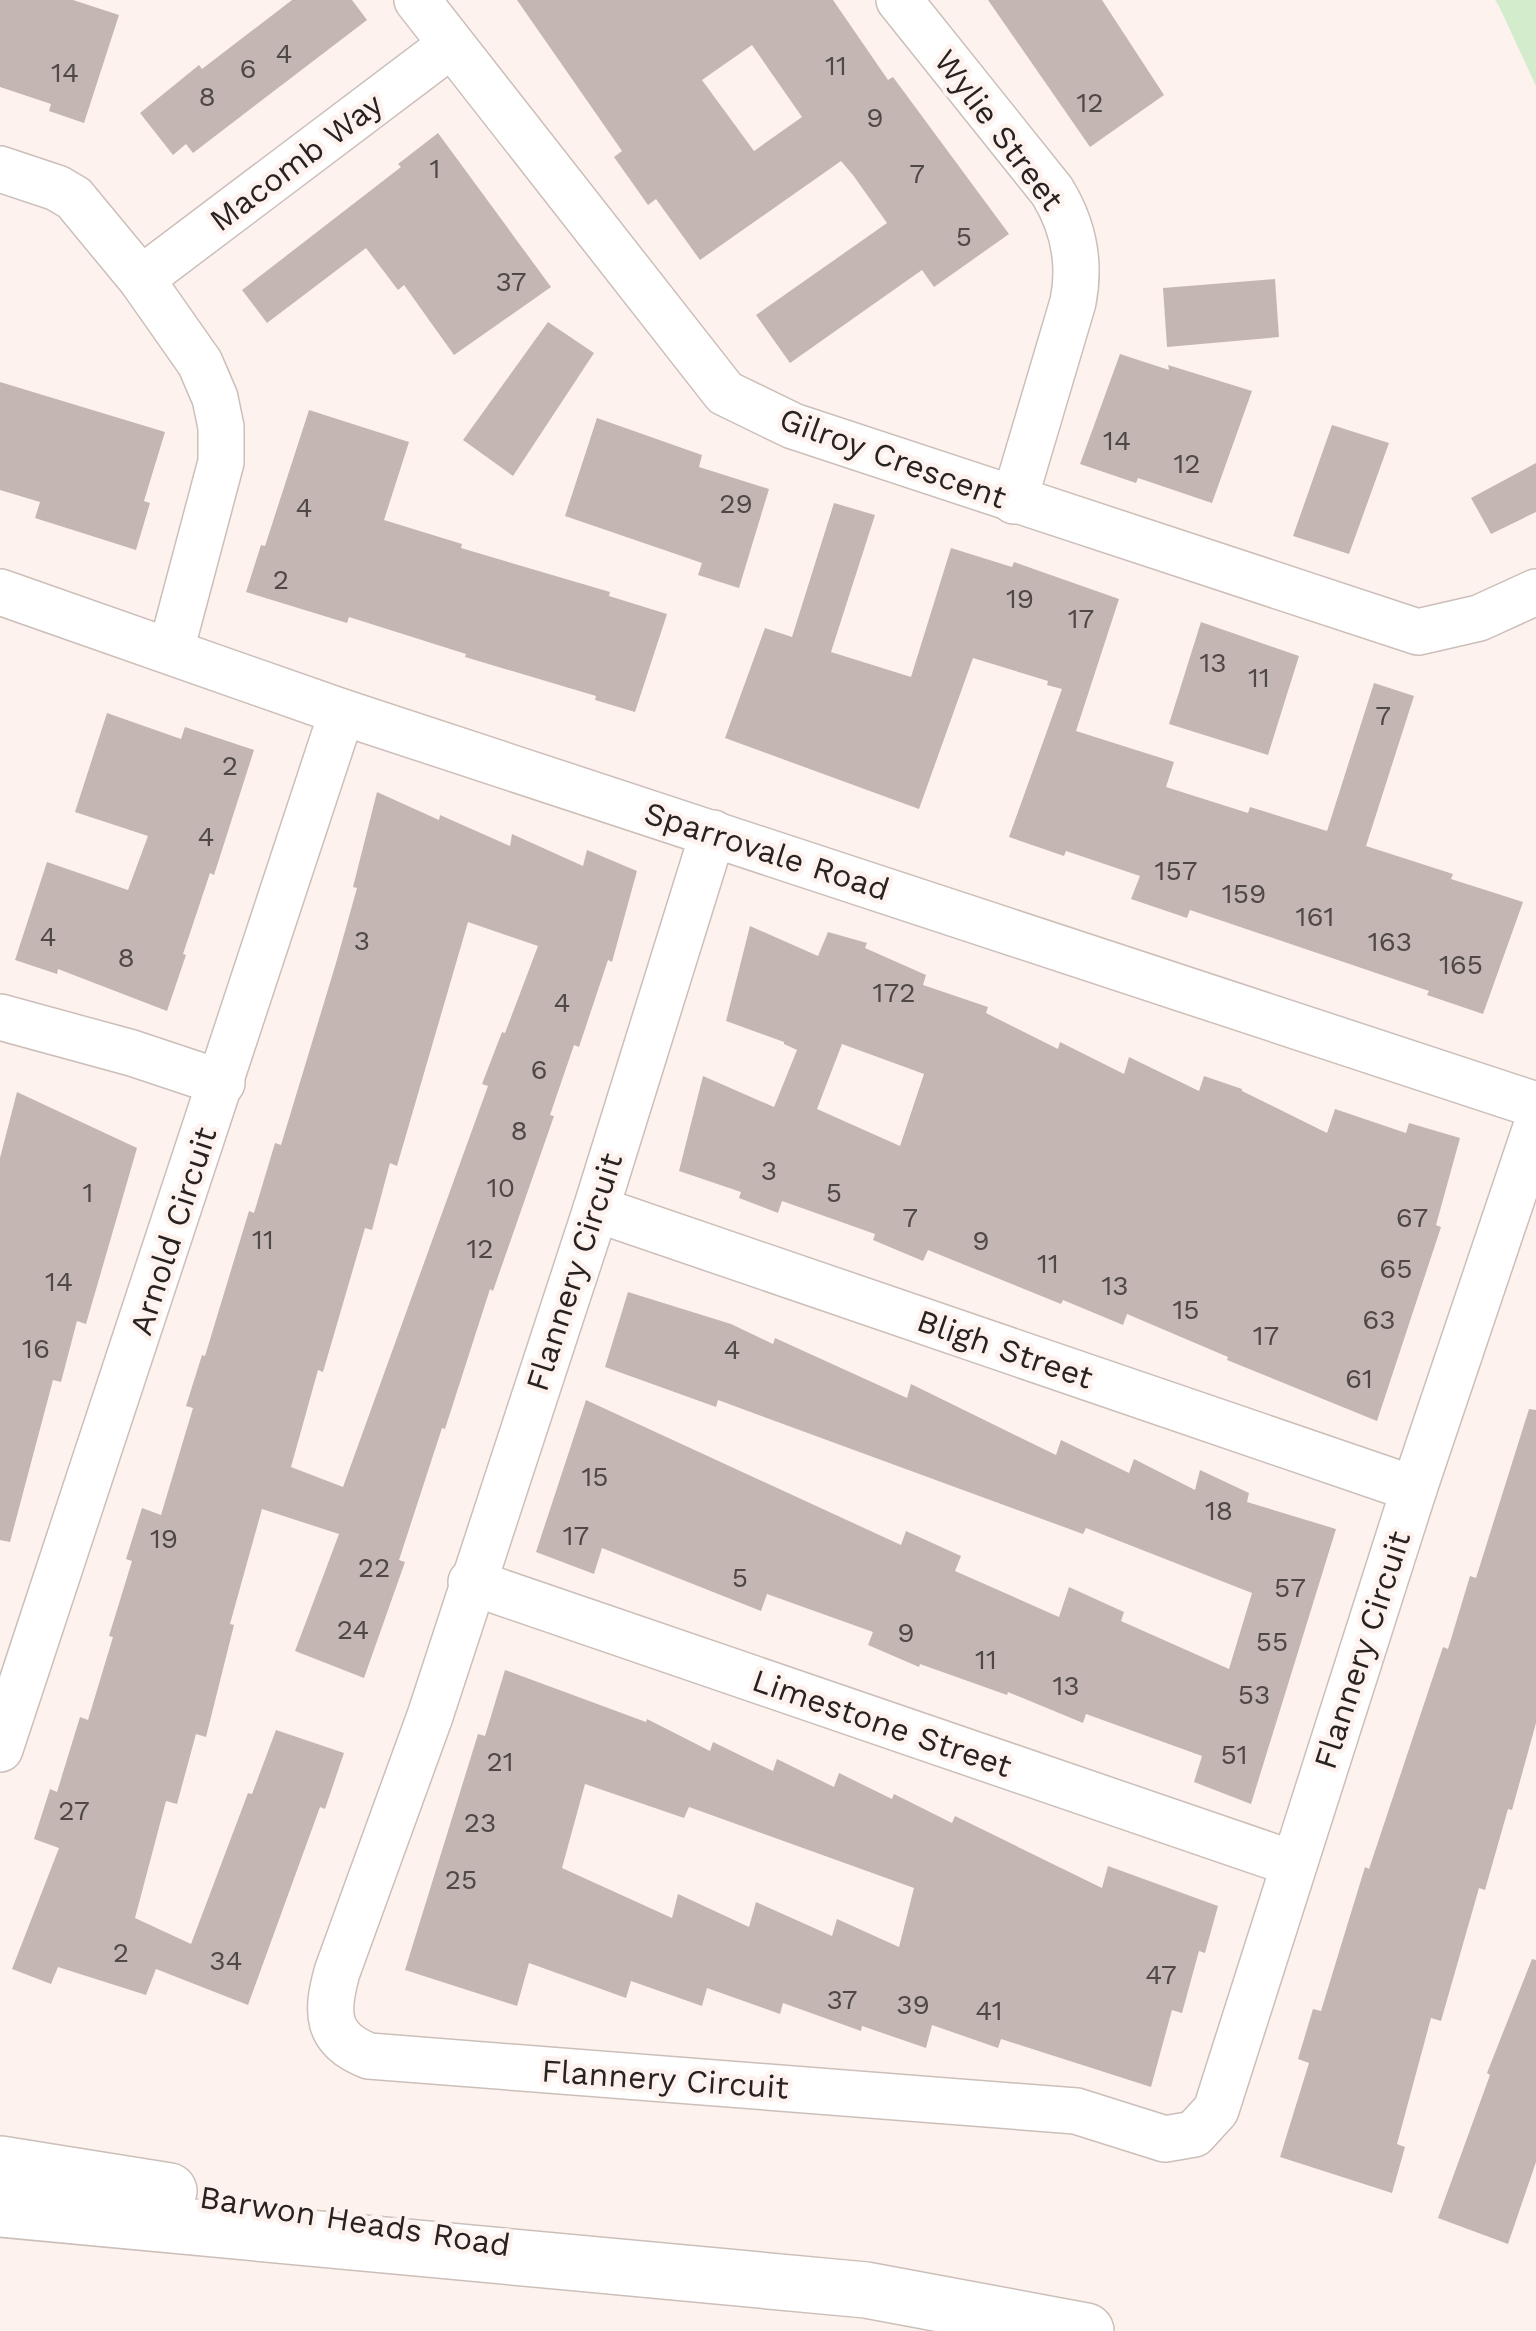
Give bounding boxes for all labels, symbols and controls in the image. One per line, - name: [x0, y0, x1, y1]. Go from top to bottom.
- house number: 4: [275, 37, 293, 70]
- street label: Wylie Street: [926, 42, 1072, 218]
- house number: 11: [825, 49, 847, 82]
- house number: 6: [239, 52, 257, 85]
- house number: 14: [51, 56, 79, 89]
- house number: 8: [198, 80, 216, 113]
- street label: Macomb Way: [202, 84, 390, 239]
- house number: 12: [1076, 86, 1104, 119]
- house number: 9: [866, 101, 884, 134]
- house number: 1: [430, 152, 440, 185]
- house number: 7: [909, 157, 925, 190]
- house number: 5: [956, 220, 972, 253]
- house number: 37: [496, 265, 526, 298]
- street label: Gilroy Crescent: [774, 399, 1012, 517]
- house number: 14: [1103, 424, 1131, 457]
- house number: 12: [1173, 447, 1201, 480]
- house number: 29: [719, 487, 753, 520]
- house number: 4: [295, 491, 313, 524]
- house number: 2: [273, 563, 289, 596]
- house number: 19: [1006, 582, 1034, 615]
- house number: 17: [1068, 602, 1094, 635]
- house number: 13: [1199, 646, 1227, 679]
- house number: 11: [1248, 661, 1270, 694]
- house number: 7: [1375, 699, 1391, 732]
- house number: 2: [222, 749, 238, 782]
- street label: Sparrovale Road: [640, 794, 894, 908]
- house number: 4: [197, 820, 215, 853]
- house number: 157: [1155, 854, 1197, 887]
- house number: 159: [1222, 877, 1266, 910]
- house number: 161: [1296, 900, 1334, 933]
- house number: 4: [39, 920, 57, 953]
- house number: 3: [354, 924, 370, 957]
- house number: 163: [1368, 925, 1412, 958]
- house number: 8: [117, 941, 135, 974]
- house number: 165: [1439, 948, 1483, 981]
- house number: 172: [873, 976, 915, 1009]
- house number: 4: [553, 986, 571, 1019]
- house number: 6: [530, 1053, 548, 1086]
- house number: 8: [510, 1114, 528, 1147]
- street label: Arnold Circuit: [121, 1122, 225, 1340]
- street label: Flannery Circuit: [518, 1148, 630, 1396]
- house number: 3: [761, 1154, 777, 1187]
- house number: 10: [487, 1171, 515, 1204]
- house number: 1: [83, 1176, 93, 1209]
- house number: 5: [826, 1176, 842, 1209]
- house number: 7: [902, 1201, 918, 1234]
- house number: 67: [1396, 1201, 1428, 1234]
- house number: 11: [252, 1223, 274, 1256]
- house number: 9: [972, 1224, 990, 1257]
- house number: 12: [466, 1232, 494, 1265]
- house number: 11: [1037, 1247, 1059, 1280]
- house number: 65: [1379, 1252, 1413, 1285]
- house number: 14: [45, 1265, 73, 1298]
- house number: 13: [1101, 1269, 1129, 1302]
- house number: 15: [1172, 1293, 1200, 1326]
- street label: Bligh Street: [912, 1301, 1098, 1397]
- house number: 63: [1362, 1303, 1396, 1336]
- house number: 17: [1253, 1319, 1279, 1352]
- house number: 16: [22, 1332, 50, 1365]
- house number: 4: [723, 1333, 741, 1366]
- house number: 61: [1345, 1362, 1373, 1395]
- house number: 15: [581, 1460, 609, 1493]
- house number: 18: [1205, 1494, 1233, 1527]
- house number: 17: [563, 1519, 589, 1552]
- house number: 19: [150, 1522, 178, 1555]
- street label: Flannery Circuit: [1306, 1526, 1418, 1774]
- house number: 22: [358, 1551, 390, 1584]
- house number: 5: [732, 1561, 748, 1594]
- house number: 57: [1274, 1571, 1306, 1604]
- house number: 24: [337, 1613, 369, 1646]
- house number: 9: [897, 1616, 915, 1649]
- house number: 55: [1256, 1625, 1288, 1658]
- house number: 11: [975, 1643, 997, 1676]
- street label: Limestone Street: [747, 1661, 1017, 1785]
- house number: 13: [1052, 1669, 1080, 1702]
- house number: 53: [1238, 1678, 1270, 1711]
- house number: 51: [1220, 1738, 1248, 1771]
- house number: 21: [486, 1745, 514, 1778]
- house number: 27: [58, 1794, 90, 1827]
- house number: 23: [464, 1806, 496, 1839]
- house number: 25: [445, 1863, 477, 1896]
- house number: 2: [113, 1936, 129, 1969]
- house number: 34: [209, 1944, 243, 1977]
- house number: 47: [1145, 1958, 1177, 1991]
- house number: 37: [827, 1983, 857, 2016]
- house number: 39: [896, 1988, 930, 2021]
- house number: 41: [975, 1994, 1003, 2027]
- street label: Flannery Circuit: [540, 2051, 790, 2107]
- street label: Barwon Heads Road: [197, 2178, 513, 2264]

